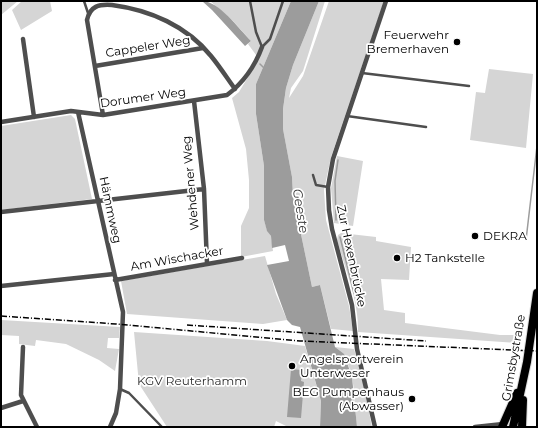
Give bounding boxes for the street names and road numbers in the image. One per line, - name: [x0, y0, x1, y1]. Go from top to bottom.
- street label: Cappeler Weg: [105, 33, 191, 61]
- street label: Dorumer Weg: [99, 85, 187, 111]
- street label: Wehdener Weg: [180, 135, 202, 231]
- street label: Hämmweg: [96, 175, 124, 245]
- street label: Zur Hexenbrücke: [333, 204, 369, 308]
- street label: Am Wischacker: [129, 244, 225, 274]
- street label: Grimsbystraße: [499, 314, 529, 402]

